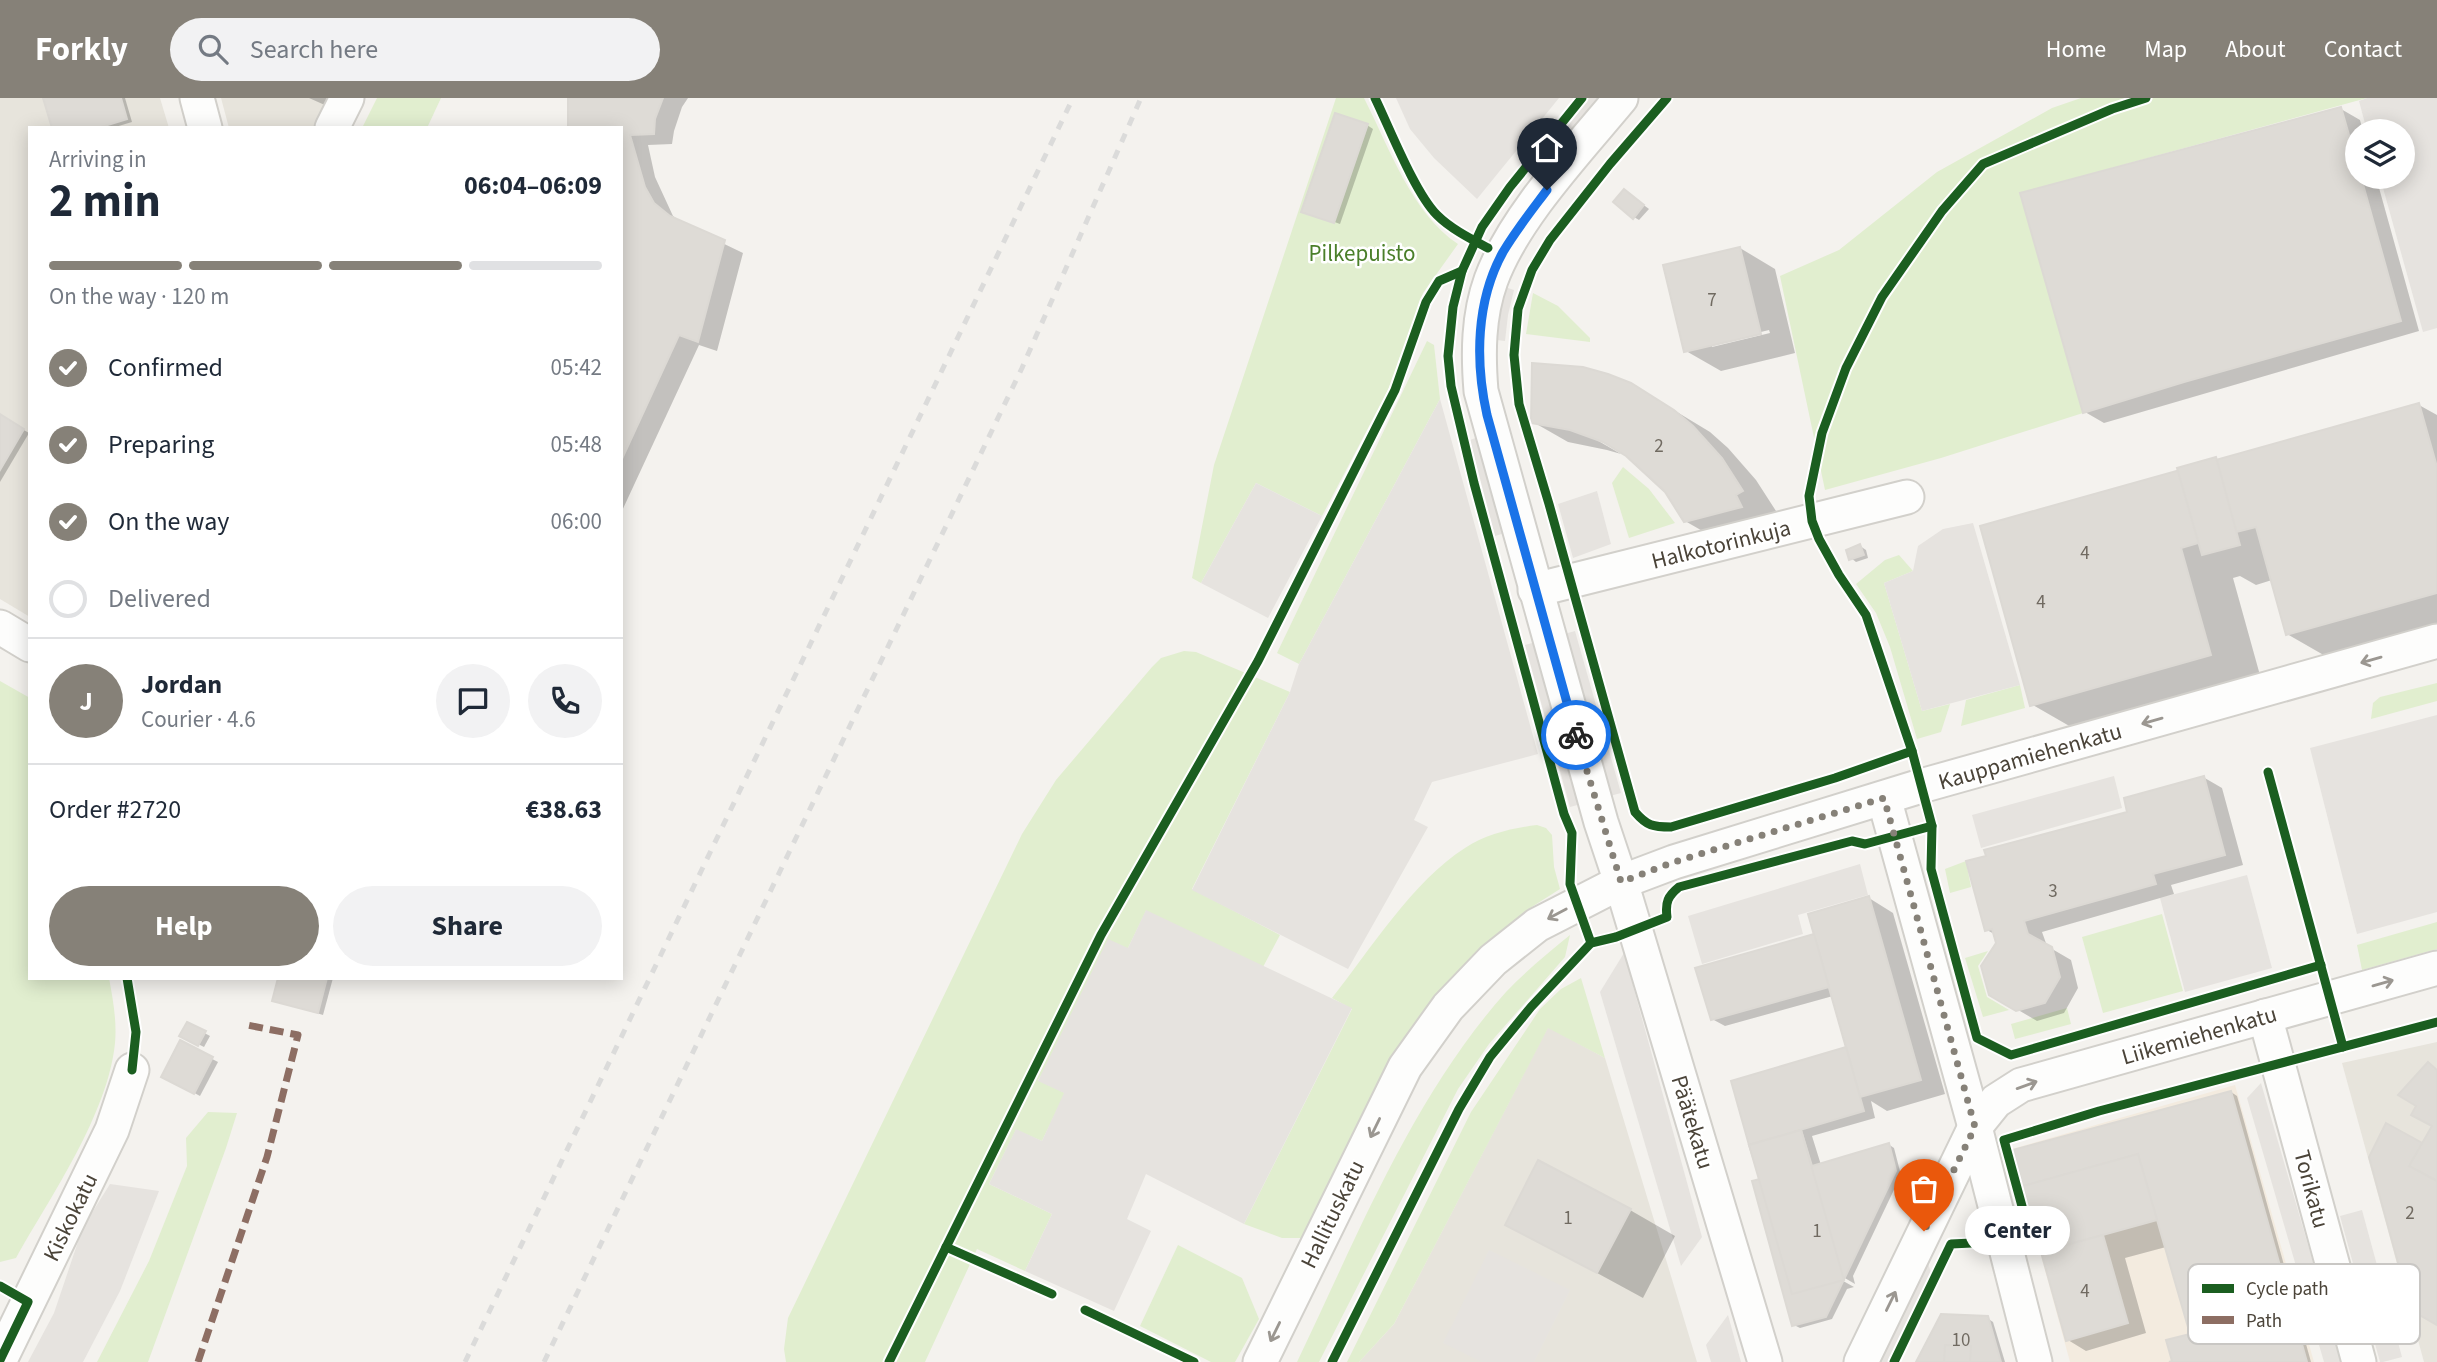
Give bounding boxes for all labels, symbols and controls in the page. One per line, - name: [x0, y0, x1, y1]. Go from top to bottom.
- search box: [170, 18, 660, 81]
- text: Forkly: [35, 26, 128, 73]
- icon: search: [194, 30, 232, 68]
- text: Search here: [250, 31, 378, 68]
- text: Home: [2046, 32, 2106, 67]
- text: Map: [2144, 32, 2187, 67]
- text: About: [2225, 32, 2286, 67]
- text: Contact: [2324, 32, 2402, 67]
- pin: [1517, 118, 1577, 190]
- map controls: [2345, 119, 2415, 189]
- button: layers: [2345, 119, 2415, 189]
- icon: home: [1528, 129, 1566, 167]
- text: Arriving in: [49, 143, 147, 176]
- text: 06:04–06:09: [464, 167, 602, 204]
- text: 2 min: [49, 169, 161, 234]
- park label: Pilkepuisto: [1309, 237, 1415, 270]
- text: On the way · 120 m: [49, 280, 229, 313]
- house number: 7: [1707, 287, 1717, 314]
- icon: check: [49, 349, 87, 387]
- text: Confirmed: [108, 349, 223, 386]
- text: 05:42: [551, 351, 602, 384]
- icon: check: [49, 426, 87, 464]
- text: Preparing: [108, 426, 214, 463]
- text: 05:48: [551, 428, 602, 461]
- house number: 2: [1654, 433, 1664, 460]
- icon: check: [49, 503, 87, 541]
- text: On the way: [108, 503, 229, 540]
- text: 06:00: [551, 505, 602, 538]
- street label: Halkotorinkuja: [1648, 511, 1794, 578]
- house number: 4: [2080, 540, 2090, 567]
- text: Delivered: [108, 580, 211, 617]
- house number: 4: [2036, 589, 2046, 616]
- one-way arrow: [2360, 654, 2382, 667]
- button: chat: [436, 664, 510, 738]
- button: phone: [528, 664, 602, 738]
- text: Jordan: [141, 666, 222, 703]
- text: J: [79, 683, 93, 720]
- courier: [1541, 700, 1611, 770]
- text: Courier · 4.6: [141, 703, 256, 736]
- street label: Kauppamiehenkatu: [1934, 714, 2126, 798]
- one-way arrow: [2142, 715, 2164, 728]
- icon: bike: [1557, 716, 1595, 754]
- text: Order #2720: [49, 791, 181, 828]
- text: €38.63: [526, 791, 602, 828]
- house number: 3: [2048, 878, 2058, 905]
- button: Help: [49, 886, 319, 966]
- button: Share: [333, 886, 602, 966]
- one-way arrow: [1548, 908, 1568, 922]
- one-way arrow: [2372, 976, 2394, 989]
- street label: Liikemiehenkatu: [2118, 998, 2281, 1073]
- street label: Päätekatu: [1663, 1071, 1722, 1173]
- one-way arrow: [2015, 1077, 2037, 1090]
- one-way arrow: [1367, 1117, 1381, 1138]
- street label: Torikatu: [2285, 1146, 2338, 1232]
- street label: Hallituskatu: [1292, 1155, 1373, 1274]
- pin: [1894, 1159, 1954, 1231]
- street label: Kiskokatu: [35, 1167, 106, 1267]
- icon: bag: [1905, 1170, 1943, 1208]
- house number: 2: [2405, 1200, 2415, 1227]
- house number: 1: [1563, 1205, 1573, 1232]
- callout: Center: [1966, 1206, 2071, 1256]
- text: Center: [1984, 1214, 2051, 1247]
- house number: 1: [1812, 1218, 1822, 1245]
- legend: [2188, 1264, 2420, 1344]
- text: Cycle path: [2246, 1276, 2328, 1303]
- house number: 4: [2080, 1278, 2090, 1305]
- one-way arrow: [1884, 1291, 1898, 1312]
- text: Path: [2246, 1308, 2282, 1335]
- one-way arrow: [1267, 1321, 1281, 1342]
- house number: 10: [1952, 1327, 1970, 1354]

